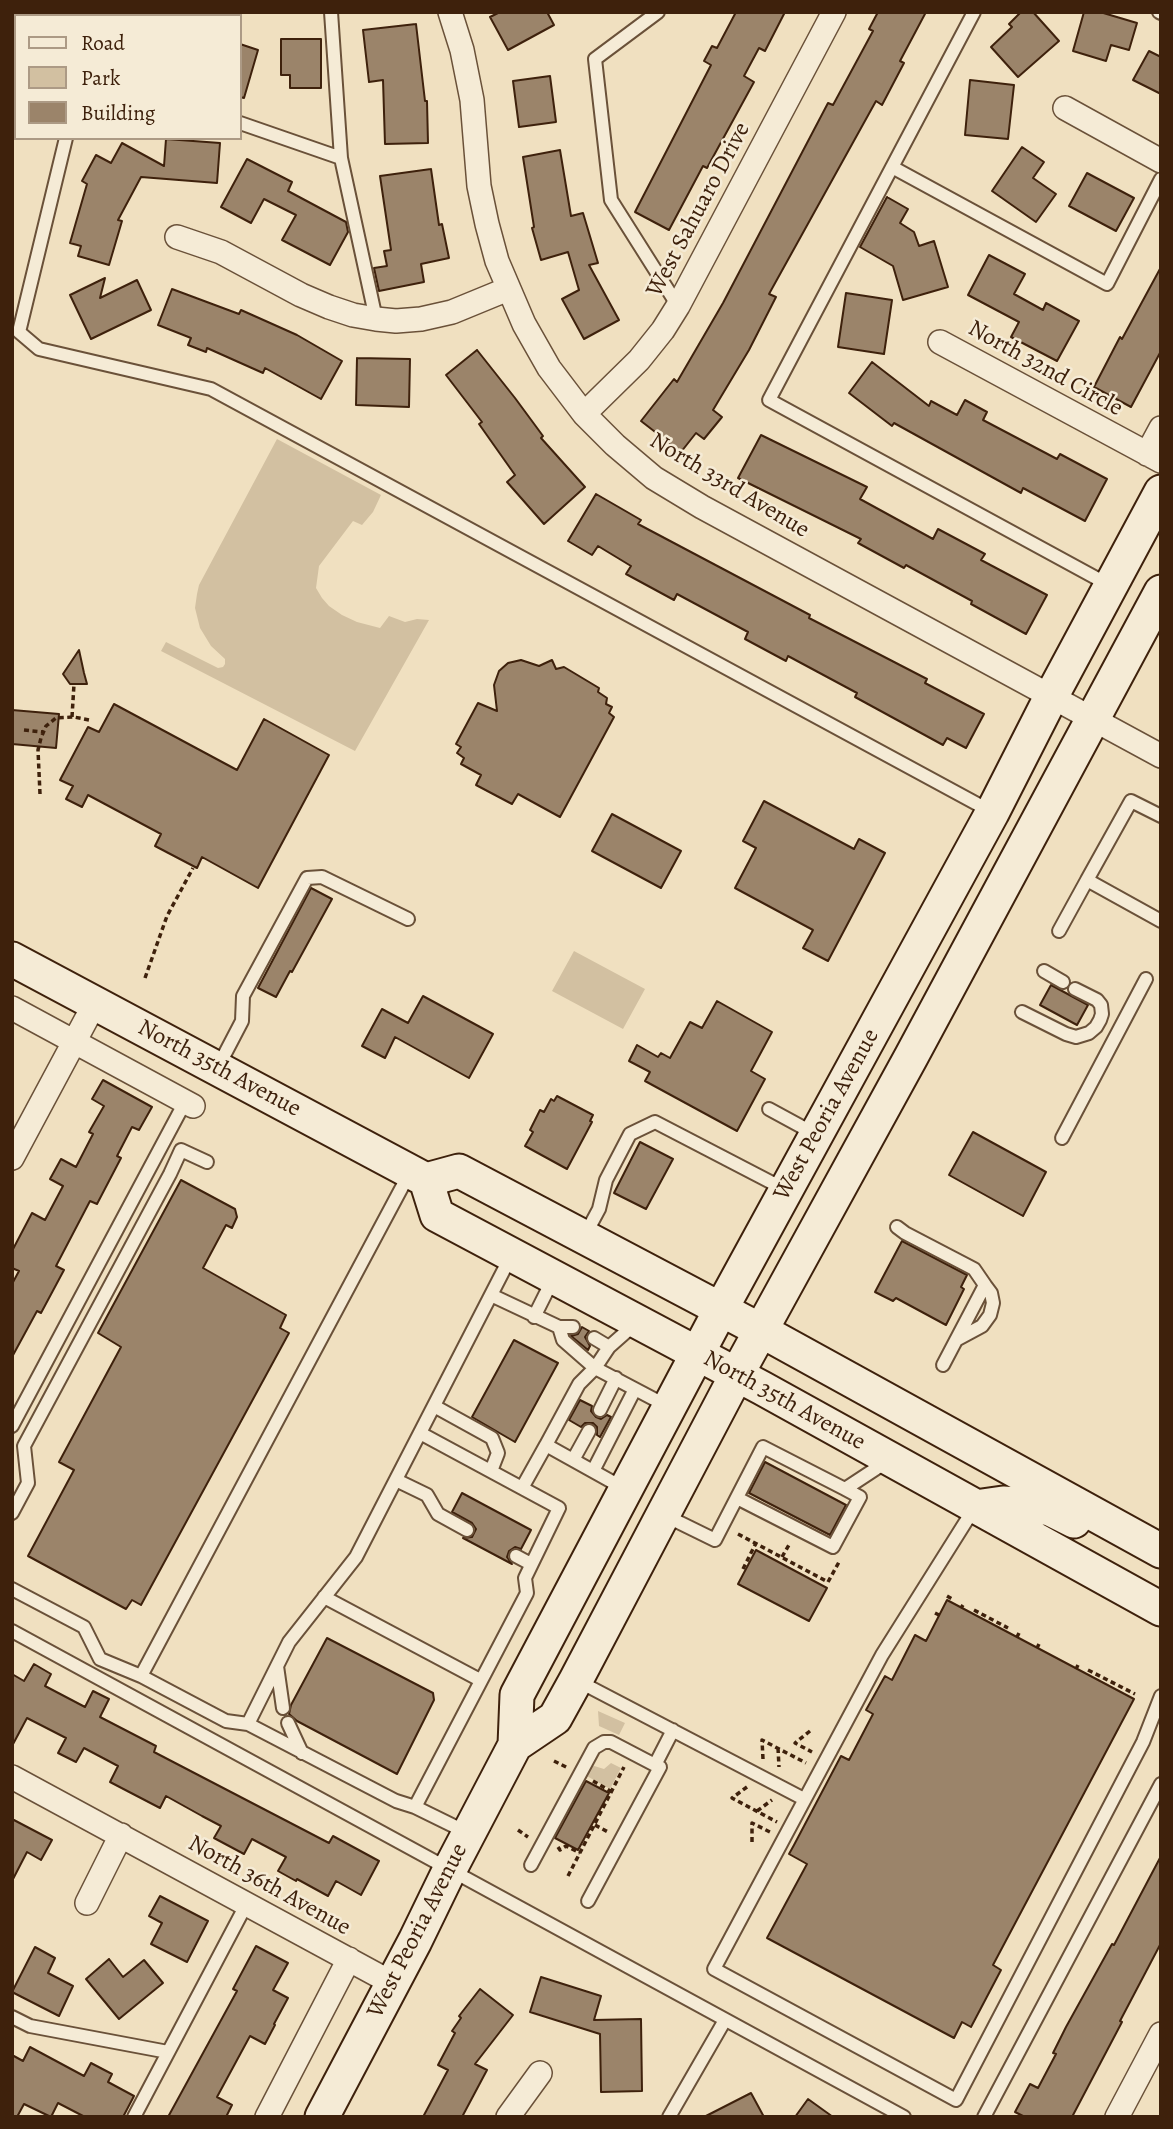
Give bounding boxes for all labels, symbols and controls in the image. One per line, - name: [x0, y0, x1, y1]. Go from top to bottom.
- legend: [14, 14, 242, 140]
- text: Road: [81, 29, 125, 57]
- text: Park: [81, 64, 120, 92]
- text: Building: [81, 99, 155, 127]
- street label: West Sahuaro Drive: [641, 118, 757, 302]
- street label: North 32nd Circle: [963, 315, 1127, 423]
- street label: North 33rd Avenue: [644, 427, 814, 545]
- street label: North 35th Avenue: [132, 1014, 306, 1124]
- street label: West Peoria Avenue: [768, 1024, 886, 1206]
- street label: North 35th Avenue: [698, 1345, 870, 1457]
- street label: North 36th Avenue: [183, 1829, 355, 1943]
- street label: West Peoria Avenue: [362, 1839, 474, 2023]

